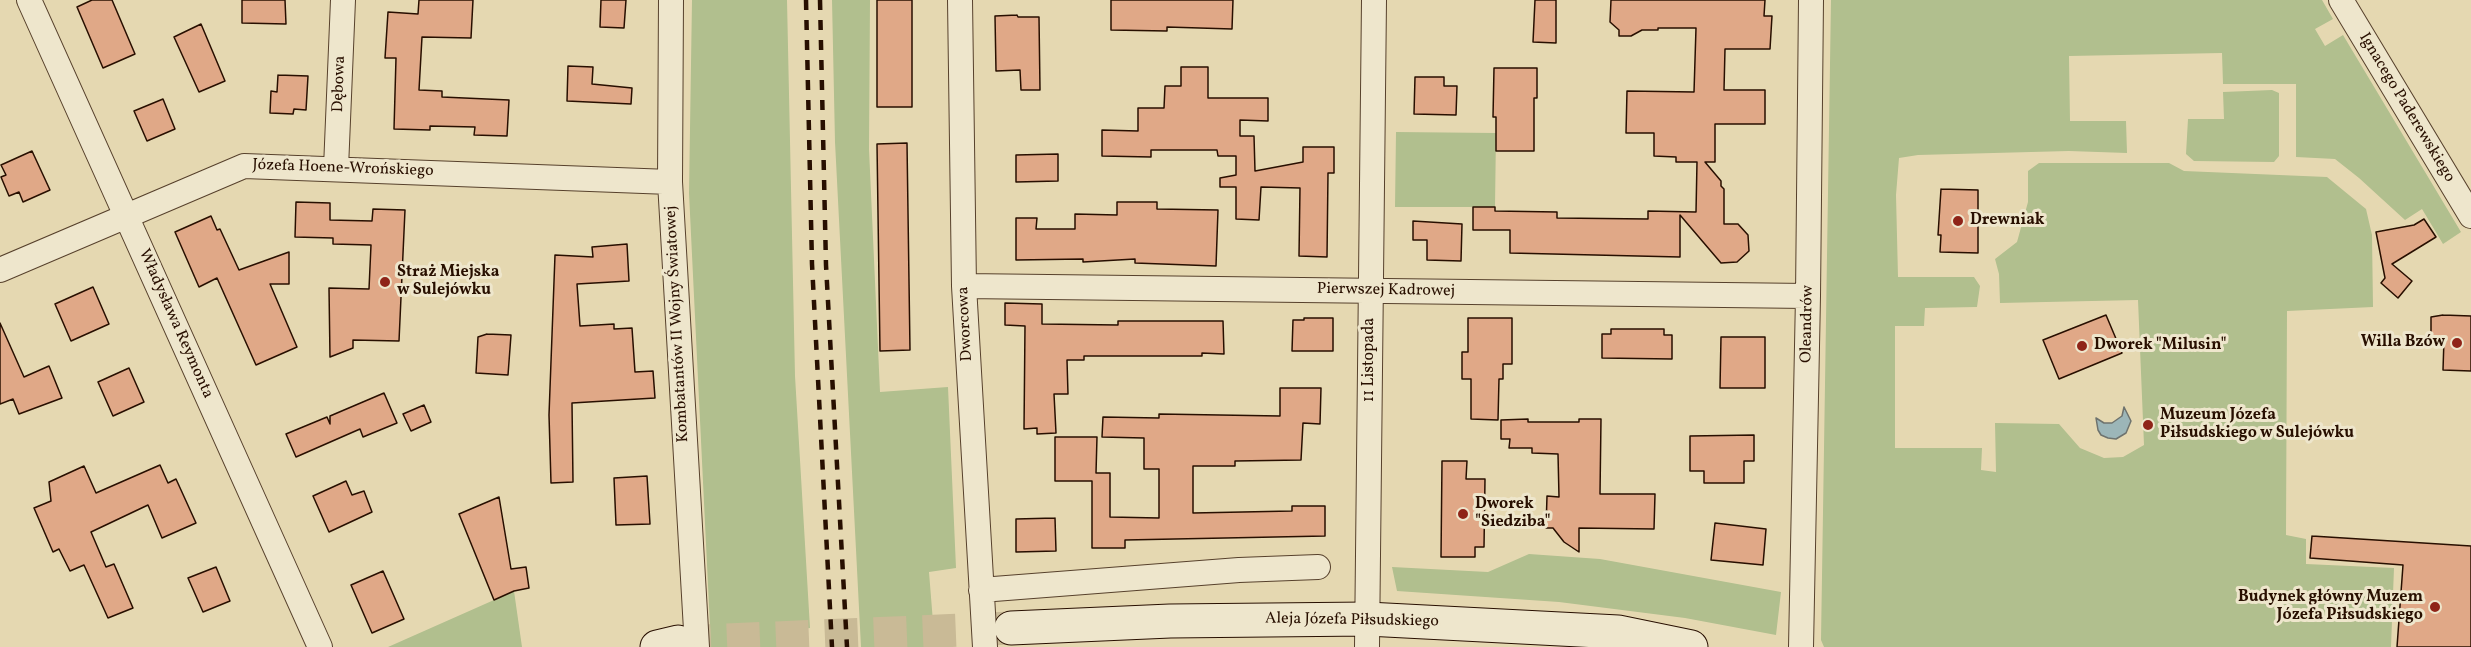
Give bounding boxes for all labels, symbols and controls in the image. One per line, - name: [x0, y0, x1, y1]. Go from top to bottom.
- street label: Ignacego Paderewskiego: [2354, 30, 2458, 186]
- street label: Dębowa: [329, 55, 351, 113]
- street label: Józefa Hoene-Wrońskiego: [252, 156, 434, 182]
- street label: Kombatantów II Wojny Światowej: [662, 205, 694, 443]
- place label: Drewniak: [1970, 211, 2045, 231]
- marker: Drewniak: [1951, 214, 1965, 228]
- street label: Władysława Reymonta: [133, 246, 217, 402]
- place label: Straż Miejska w Sulejówku: [397, 263, 499, 301]
- marker: Straż Miejska w Sulejówku: [378, 275, 392, 289]
- street label: Pierwszej Kadrowej: [1317, 280, 1455, 302]
- street label: Oleandrów: [1798, 285, 1818, 363]
- street label: Dworcowa: [954, 286, 978, 362]
- street label: 11 Listopada: [1360, 318, 1380, 402]
- place label: Willa Bzów: [2361, 333, 2445, 353]
- place label: Dworek "Milusin": [2094, 336, 2226, 356]
- marker: Willa Bzów: [2450, 336, 2464, 350]
- marker: Dworek "Milusin": [2075, 339, 2089, 353]
- place label: Muzeum Józefa Piłsudskiego w Sulejówku: [2160, 406, 2354, 444]
- marker: Muzeum Józefa Piłsudskiego w Sulejówku: [2141, 418, 2155, 432]
- place label: Dworek "Siedziba": [1475, 495, 1550, 533]
- marker: Dworek "Siedziba": [1456, 507, 1470, 521]
- place label: Budynek główny Muzem Józefa Piłsudskiego: [2238, 588, 2423, 626]
- marker: Budynek główny Muzem Józefa Piłsudskiego: [2428, 600, 2442, 614]
- street label: Aleja Józefa Piłsudskiego: [1265, 610, 1439, 632]

